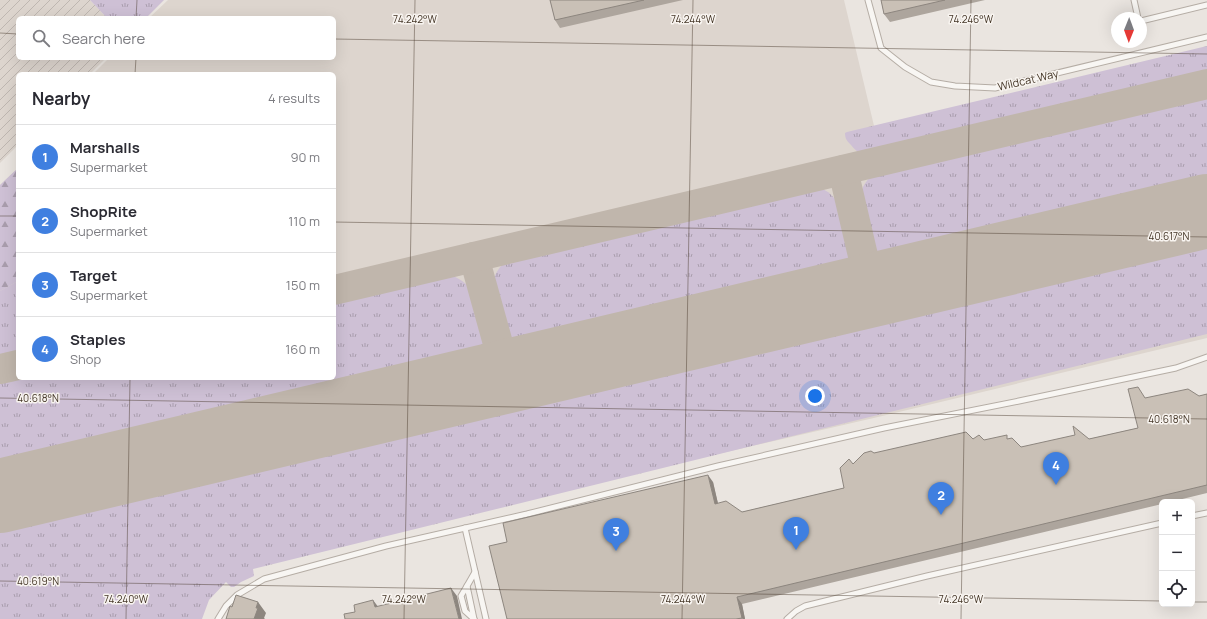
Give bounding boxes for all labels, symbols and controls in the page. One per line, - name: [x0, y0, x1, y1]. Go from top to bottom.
- text: 74.242°W: [393, 12, 438, 26]
- text: 74.244°W: [671, 12, 716, 26]
- text: 74.246°W: [949, 12, 994, 26]
- north arrow: [1111, 12, 1147, 48]
- search box: [16, 16, 336, 60]
- icon: search: [30, 27, 52, 49]
- text: Search here: [62, 28, 145, 49]
- street label: Wildcat Way: [996, 65, 1060, 94]
- text: Nearby: [32, 87, 90, 110]
- text: 4 results: [268, 89, 320, 107]
- text: Marshalls: [70, 137, 140, 158]
- text: 1: [42, 148, 48, 166]
- text: 90 m: [290, 148, 320, 166]
- text: Supermarket: [70, 158, 148, 176]
- text: ShopRite: [70, 201, 137, 222]
- text: 2: [41, 212, 49, 230]
- text: 110 m: [288, 212, 320, 230]
- text: Supermarket: [70, 222, 148, 240]
- text: 40.617°N: [1149, 229, 1190, 243]
- text: Target: [70, 265, 117, 286]
- text: 3: [41, 276, 49, 294]
- text: 150 m: [286, 276, 320, 294]
- text: Supermarket: [70, 286, 148, 304]
- text: Staples: [70, 329, 126, 350]
- text: 4: [41, 340, 49, 358]
- text: 160 m: [285, 340, 320, 358]
- text: Shop: [70, 350, 101, 368]
- your location: [805, 386, 825, 406]
- text: 40.618°N: [17, 391, 59, 405]
- text: 40.618°N: [1148, 412, 1190, 426]
- pin: 4: [1043, 452, 1069, 485]
- pin: 2: [928, 482, 954, 515]
- map controls: [1159, 499, 1195, 607]
- button: +: [1159, 499, 1195, 535]
- pin: 1: [783, 517, 809, 550]
- pin: 3: [603, 518, 629, 551]
- button: −: [1159, 535, 1195, 571]
- button: locate: [1159, 571, 1195, 607]
- text: 40.619°N: [17, 574, 59, 588]
- text: 74.240°W: [104, 592, 149, 606]
- text: 74.242°W: [382, 592, 427, 606]
- text: 74.244°W: [661, 592, 706, 606]
- text: 74.246°W: [939, 592, 984, 606]

